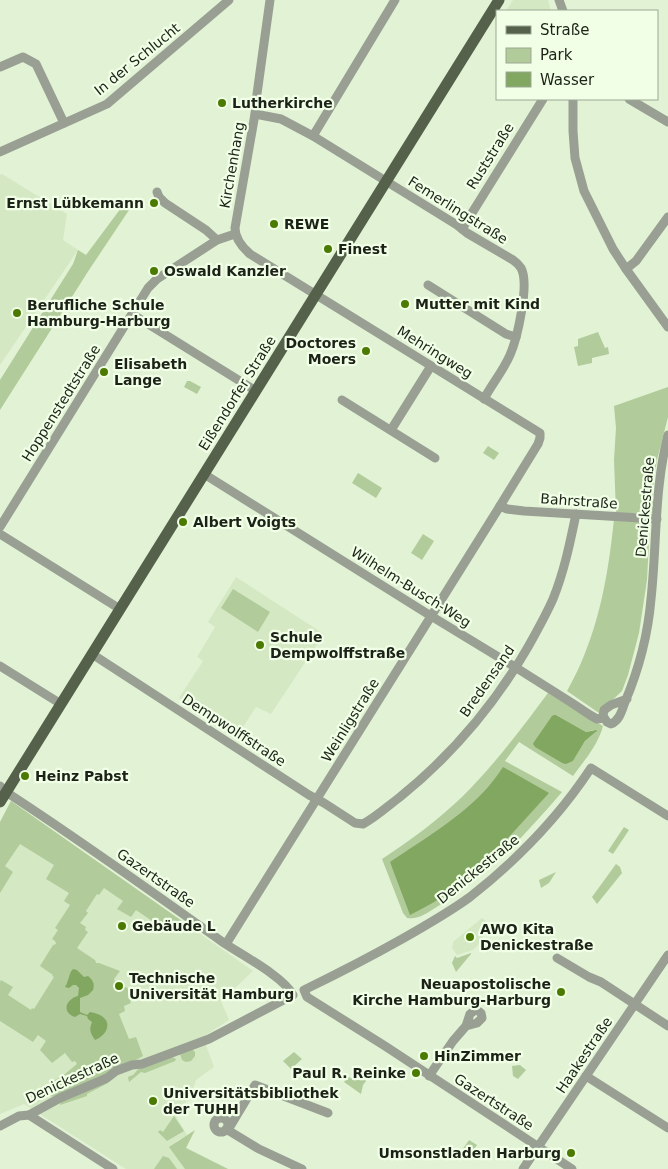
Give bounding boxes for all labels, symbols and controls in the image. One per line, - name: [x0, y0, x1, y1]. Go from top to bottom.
- legend: [496, 10, 658, 100]
- street label: In der Schlucht: [91, 19, 183, 98]
- text: Straße: [540, 21, 589, 39]
- text: Park: [540, 46, 573, 64]
- text: Wasser: [540, 71, 595, 89]
- place label: Lutherkirche: [232, 95, 333, 111]
- marker: Lutherkirche: [216, 97, 228, 109]
- street label: Kirchenhang: [216, 120, 248, 210]
- street label: Ruststraße: [463, 120, 517, 192]
- street label: Femerlingstraße: [405, 173, 511, 247]
- place label: Ernst Lübkemann: [6, 195, 144, 211]
- marker: Ernst Lübkemann: [148, 197, 160, 209]
- place label: REWE: [284, 216, 329, 232]
- marker: REWE: [268, 218, 280, 230]
- place label: Finest: [338, 241, 387, 257]
- marker: Finest: [322, 243, 334, 255]
- place label: Oswald Kanzler: [164, 263, 286, 279]
- marker: Oswald Kanzler: [148, 265, 160, 277]
- place label: Mutter mit Kind: [415, 296, 540, 312]
- place label: Berufliche Schule Hamburg-Harburg: [27, 297, 170, 329]
- marker: Mutter mit Kind: [399, 298, 411, 310]
- marker: Berufliche Schule Hamburg-Harburg: [11, 307, 23, 319]
- street label: Mehringweg: [394, 322, 476, 382]
- street label: Eißendorfer Straße: [195, 333, 279, 453]
- place label: Doctores Moers: [285, 335, 356, 367]
- street label: Hoppenstedtstraße: [19, 342, 103, 464]
- marker: Doctores Moers: [360, 345, 372, 357]
- place label: Elisabeth Lange: [114, 356, 187, 388]
- marker: Elisabeth Lange: [98, 366, 110, 378]
- street label: Denickestraße: [633, 456, 657, 558]
- street label: Bahrstraße: [540, 490, 618, 512]
- place label: Albert Voigts: [193, 514, 296, 530]
- marker: Albert Voigts: [177, 516, 189, 528]
- street label: Wilhelm-Busch-Weg: [348, 544, 474, 630]
- place label: Schule Dempwolffstraße: [270, 629, 405, 661]
- marker: Schule Dempwolffstraße: [254, 639, 266, 651]
- street label: Bredensand: [456, 642, 518, 720]
- street label: Weinligstraße: [318, 675, 382, 765]
- street label: Dempwolffstraße: [179, 691, 289, 769]
- place label: Heinz Pabst: [35, 768, 129, 784]
- marker: Heinz Pabst: [19, 770, 31, 782]
- street label: Denickestraße: [434, 831, 522, 907]
- street label: Gazertstraße: [114, 845, 198, 911]
- place label: Gebäude L: [132, 918, 216, 934]
- marker: Gebäude L: [116, 920, 128, 932]
- place label: AWO Kita Denickestraße: [480, 921, 594, 953]
- marker: AWO Kita Denickestraße: [464, 931, 476, 943]
- place label: Technische Universität Hamburg: [129, 970, 294, 1002]
- place label: Neuapostolische Kirche Hamburg-Harburg: [352, 976, 551, 1008]
- marker: Technische Universität Hamburg: [113, 980, 125, 992]
- marker: Neuapostolische Kirche Hamburg-Harburg: [555, 986, 567, 998]
- street label: Haakestraße: [553, 1014, 615, 1096]
- place label: HinZimmer: [434, 1048, 521, 1064]
- street label: Denickestraße: [23, 1049, 121, 1107]
- marker: HinZimmer: [418, 1050, 430, 1062]
- place label: Paul R. Reinke: [292, 1065, 406, 1081]
- marker: Paul R. Reinke: [410, 1067, 422, 1079]
- street label: Gazertstraße: [451, 1070, 537, 1134]
- place label: Universitätsbibliothek der TUHH: [163, 1085, 339, 1117]
- marker: Universitätsbibliothek der TUHH: [147, 1095, 159, 1107]
- place label: Umsonstladen Harburg: [379, 1145, 561, 1161]
- marker: Umsonstladen Harburg: [565, 1147, 577, 1159]

